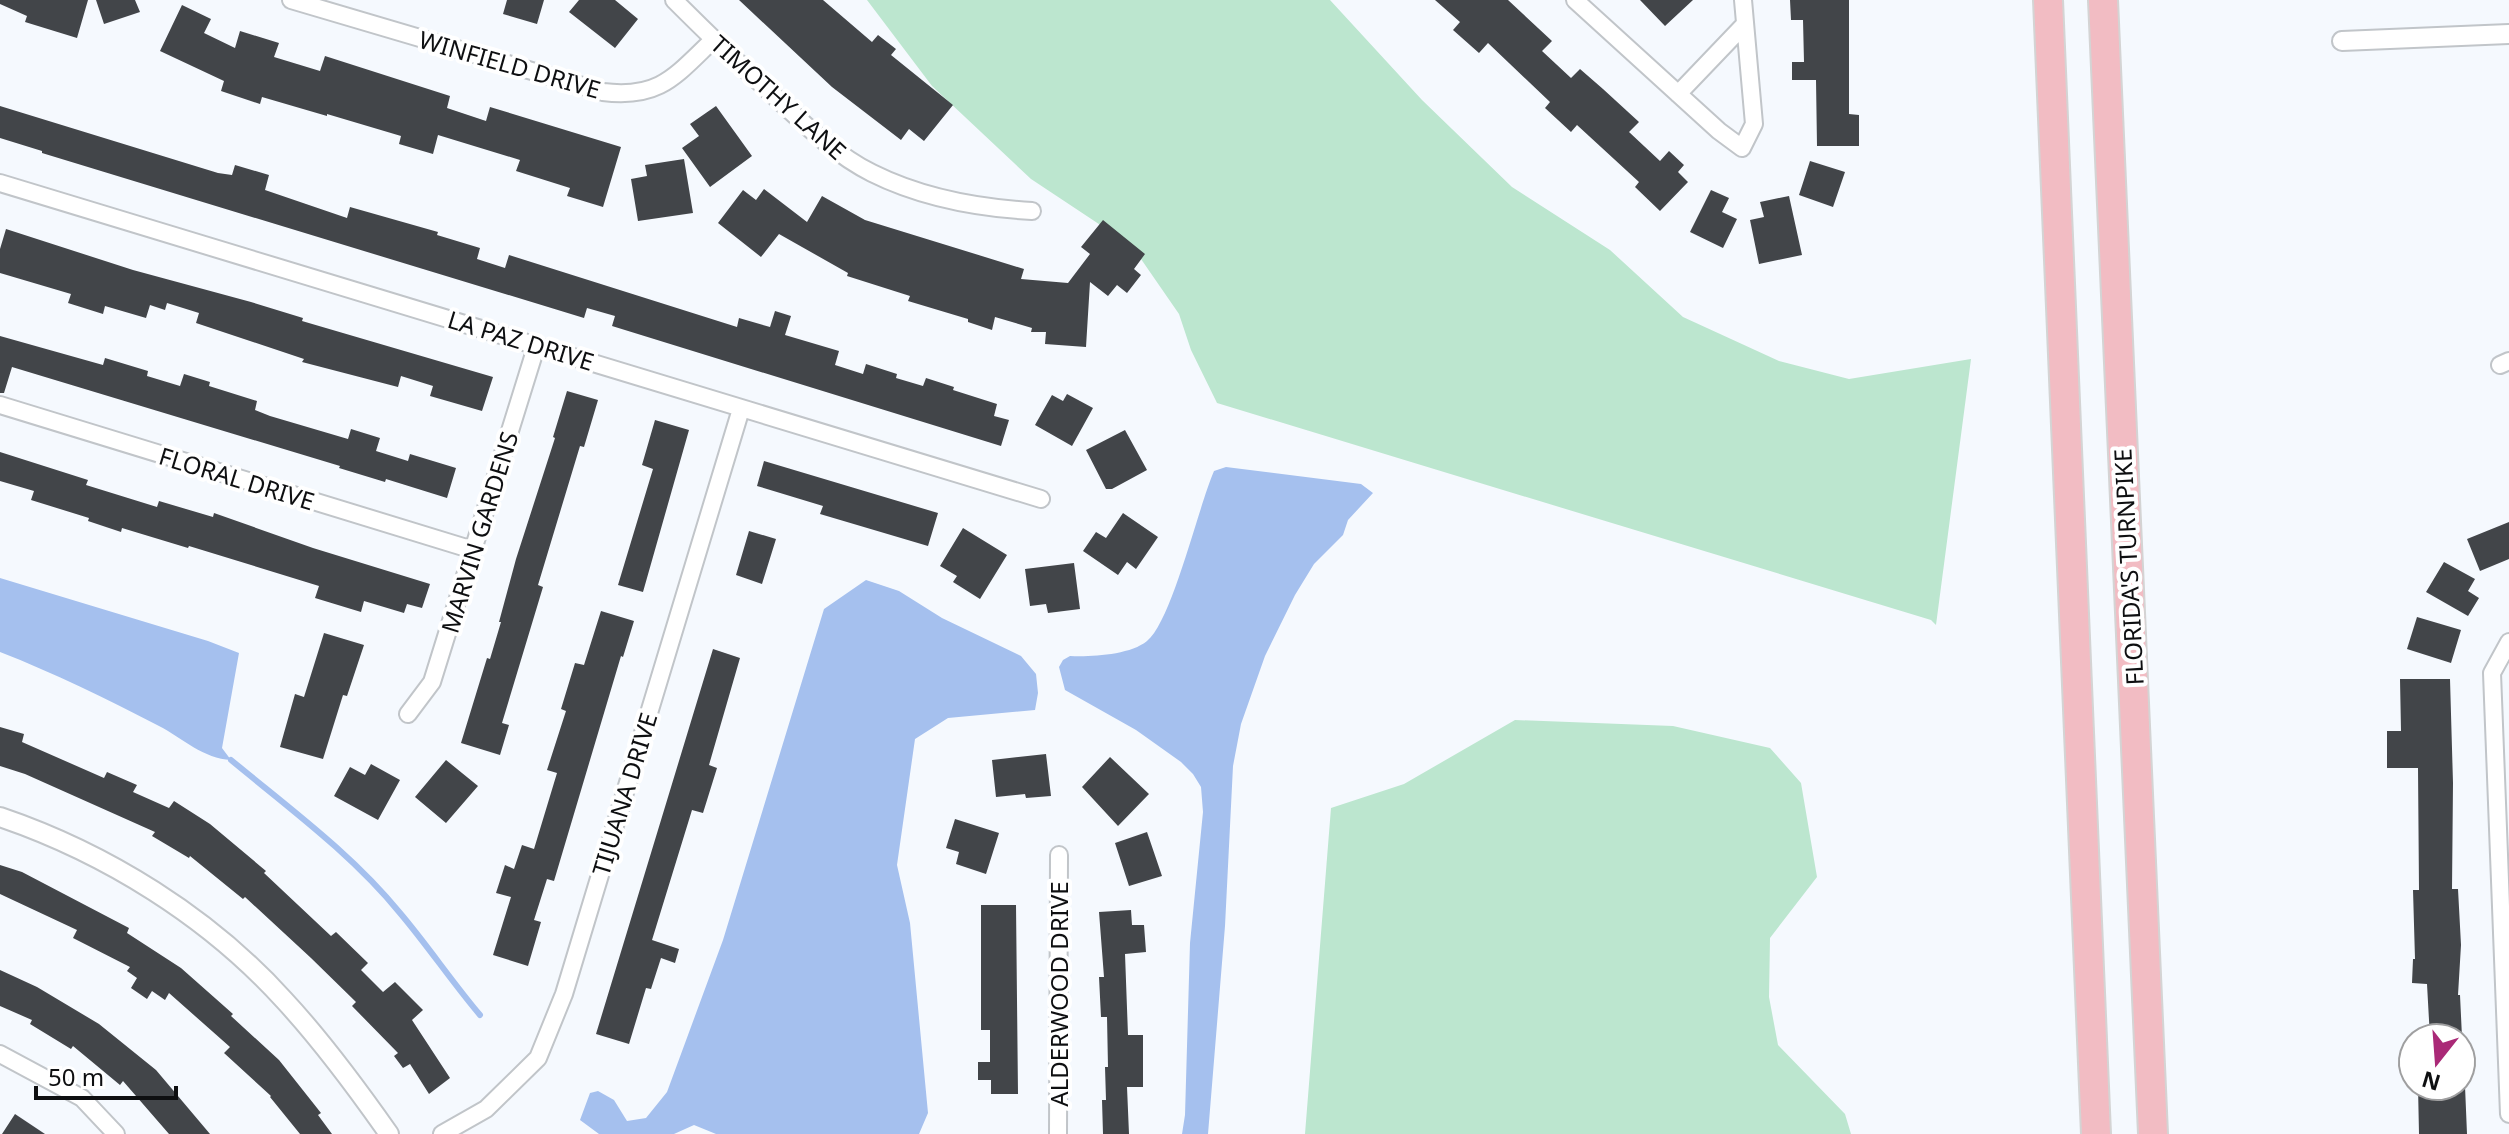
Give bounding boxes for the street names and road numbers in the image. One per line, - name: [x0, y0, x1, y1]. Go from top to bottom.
- street label: WINFIELD DRIVE: [415, 22, 605, 106]
- street label: TIMOTHY LANE: [704, 27, 854, 167]
- street label: LA PAZ DRIVE: [444, 302, 598, 378]
- street label: MARVIN GARDENS: [433, 427, 525, 637]
- street label: FLORAL DRIVE: [155, 439, 319, 517]
- street label: FLORIDA'S TURNPIKE: [2105, 448, 2151, 686]
- street label: TIJUANA DRIVE: [584, 708, 664, 880]
- street label: ALDERWOOD DRIVE: [1042, 881, 1075, 1107]

